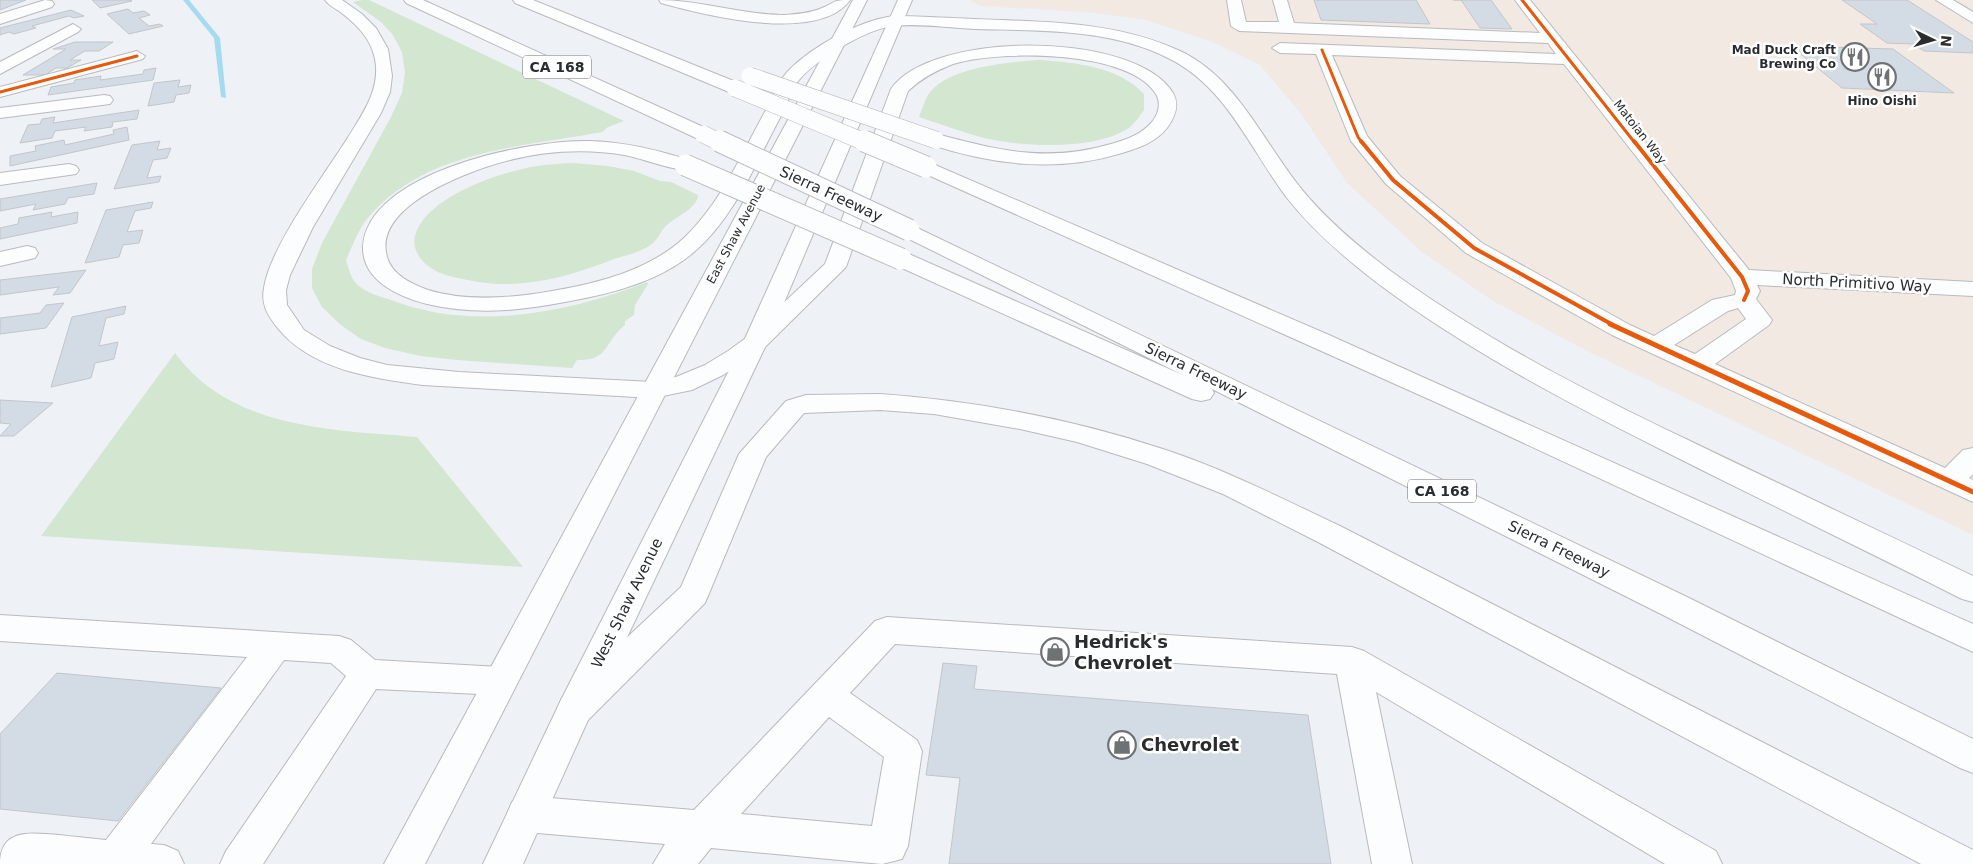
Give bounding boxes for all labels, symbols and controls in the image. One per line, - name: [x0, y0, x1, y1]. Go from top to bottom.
- north arrow: [1908, 15, 1958, 65]
- text: N: [1937, 35, 1954, 48]
- restaurant icon: Mad Duck Craft Brewing Co: [1840, 42, 1870, 72]
- place label: Mad Duck Craft Brewing Co: [1732, 43, 1836, 71]
- road number: CA 168: [523, 56, 591, 78]
- restaurant icon: Hino Oishi: [1867, 62, 1897, 92]
- place label: Hino Oishi: [1847, 94, 1917, 108]
- street label: Matoian Way: [1611, 97, 1669, 167]
- street label: Sierra Freeway: [777, 162, 885, 226]
- street label: East Shaw Avenue: [704, 182, 768, 286]
- street label: North Primitivo Way: [1782, 270, 1932, 296]
- street label: Sierra Freeway: [1142, 339, 1250, 403]
- road number: CA 168: [1408, 480, 1476, 502]
- street label: Sierra Freeway: [1505, 517, 1613, 581]
- street label: West Shaw Avenue: [588, 535, 666, 671]
- place label: Hedrick's Chevrolet: [1074, 631, 1173, 673]
- shop icon: Hedrick's Chevrolet: [1040, 637, 1070, 667]
- shop icon: Chevrolet: [1107, 730, 1137, 760]
- place label: Chevrolet: [1141, 734, 1240, 755]

